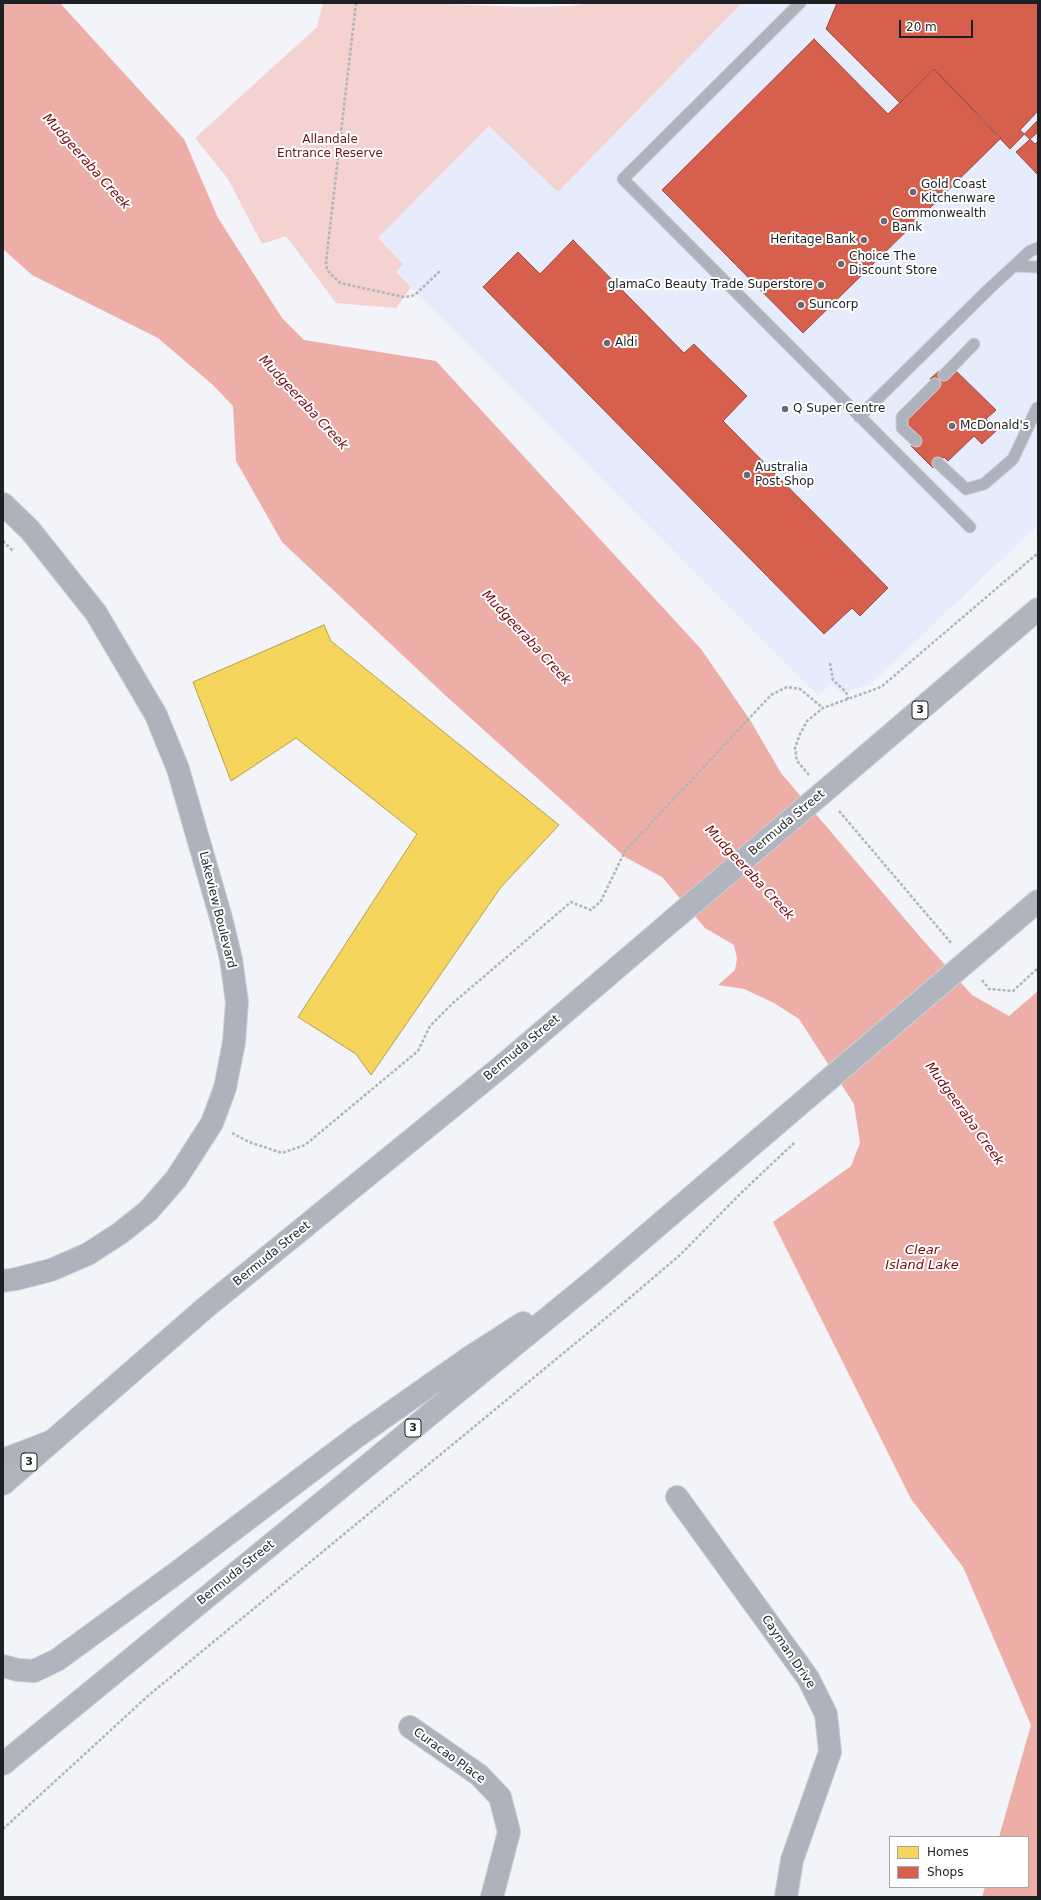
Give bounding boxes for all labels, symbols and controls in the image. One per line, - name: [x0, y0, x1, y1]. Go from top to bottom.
- scale bar: [901, 12, 975, 38]
- text: 20 m: [906, 20, 937, 34]
- water label: Mudgeeraba Creek: [39, 111, 133, 213]
- park label: Allandale Entrance Reserve: [277, 133, 383, 161]
- place label: Gold Coast Kitchenware: [921, 178, 995, 206]
- marker: Gold Coast Kitchenware: [908, 187, 918, 197]
- place label: Commonwealth Bank: [892, 207, 986, 235]
- marker: Commonwealth Bank: [879, 216, 889, 226]
- place label: Heritage Bank: [770, 233, 856, 247]
- marker: Heritage Bank: [859, 235, 869, 245]
- place label: Choice The Discount Store: [849, 250, 937, 278]
- marker: Choice The Discount Store: [836, 259, 846, 269]
- place label: glamaCo Beauty Trade Superstore: [608, 278, 813, 292]
- marker: glamaCo Beauty Trade Superstore: [816, 280, 826, 290]
- place label: Suncorp: [809, 298, 858, 312]
- marker: Suncorp: [796, 300, 806, 310]
- place label: Aldi: [615, 336, 637, 350]
- marker: Aldi: [602, 338, 612, 348]
- water label: Mudgeeraba Creek: [255, 352, 351, 454]
- place label: Q Super Centre: [793, 402, 885, 416]
- marker: Q Super Centre: [780, 404, 790, 414]
- place label: McDonald's: [960, 419, 1029, 433]
- marker: McDonald's: [947, 421, 957, 431]
- place label: Australia Post Shop: [755, 461, 814, 489]
- marker: Australia Post Shop: [742, 470, 752, 480]
- water label: Mudgeeraba Creek: [478, 587, 574, 689]
- road number: 3: [912, 701, 928, 719]
- street label: Bermuda Street: [746, 787, 828, 859]
- water label: Mudgeeraba Creek: [701, 822, 797, 924]
- street label: Lakeview Boulevard: [195, 850, 239, 970]
- street label: Bermuda Street: [481, 1012, 563, 1084]
- water label: Mudgeeraba Creek: [921, 1059, 1007, 1169]
- street label: Bermuda Street: [231, 1219, 313, 1289]
- water label: Clear Island Lake: [885, 1243, 959, 1274]
- road number: 3: [405, 1419, 421, 1437]
- road number: 3: [21, 1453, 37, 1471]
- street label: Bermuda Street: [195, 1538, 277, 1608]
- street label: Cayman Drive: [758, 1613, 818, 1691]
- street label: Curacao Place: [410, 1725, 488, 1787]
- legend: [889, 1836, 1029, 1888]
- text: Homes: [927, 1845, 969, 1859]
- text: Shops: [927, 1865, 963, 1879]

